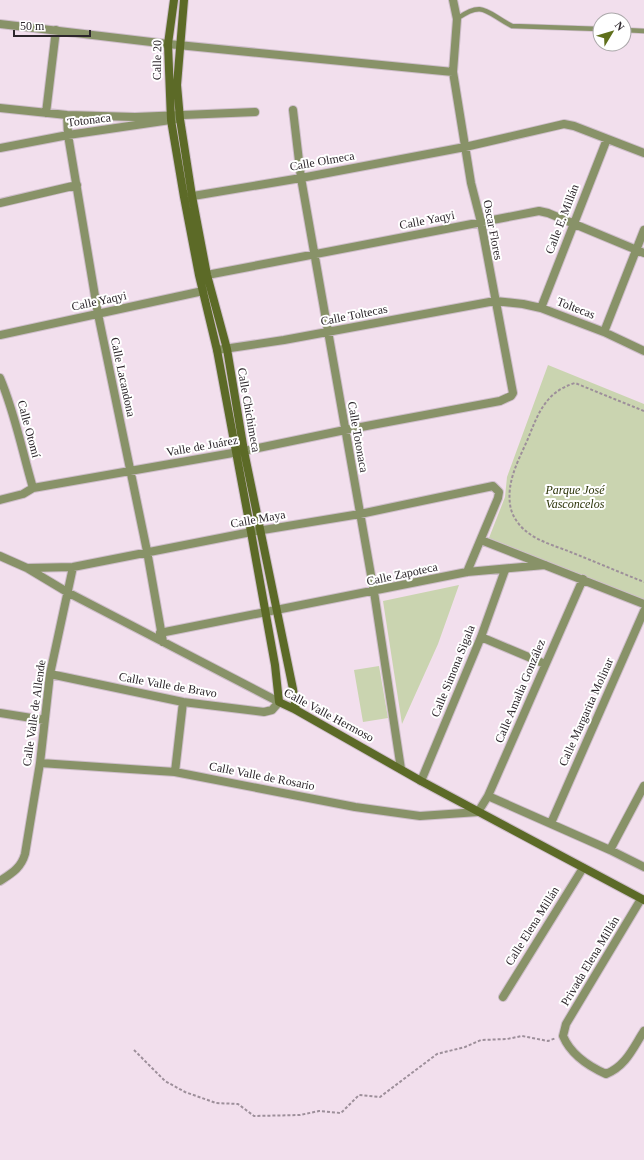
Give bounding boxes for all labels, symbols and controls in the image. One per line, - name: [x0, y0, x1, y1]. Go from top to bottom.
- scale bar: [14, 12, 90, 38]
- north arrow: [592, 12, 632, 52]
- text: 50 m: [20, 19, 45, 33]
- text: N: [613, 19, 627, 33]
- street label: Calle 20: [150, 40, 164, 80]
- street label: Totonaca: [66, 110, 112, 130]
- street label: Calle Olmeca: [288, 148, 356, 174]
- street label: Calle E. Millán: [542, 182, 582, 256]
- street label: Oscar Flores: [480, 199, 506, 262]
- street label: Calle Yaqyi: [398, 208, 456, 232]
- street label: Calle Yaqyi: [70, 288, 128, 314]
- street label: Toltecas: [555, 294, 597, 322]
- street label: Calle Toltecas: [319, 302, 389, 328]
- street label: Calle Lacandona: [108, 336, 138, 419]
- street label: Calle Chichimeca: [235, 367, 263, 454]
- street label: Calle Otomí: [15, 399, 44, 460]
- street label: Calle Totonaca: [345, 400, 371, 474]
- street label: Valle de Juárez: [165, 433, 239, 459]
- park label: Parque José Vasconcelos: [544, 483, 605, 511]
- street label: Calle Maya: [229, 507, 287, 531]
- street label: Calle Zapoteca: [365, 559, 439, 588]
- street label: Calle Simona Sigala: [428, 622, 478, 719]
- street label: Calle Amalia González: [492, 637, 548, 745]
- street label: Calle Margarita Molinar: [556, 656, 616, 768]
- street label: Calle Valle de Allende: [20, 659, 48, 767]
- street label: Calle Valle de Bravo: [118, 669, 218, 701]
- street label: Calle Valle Hermoso: [282, 685, 376, 745]
- street label: Calle Valle de Rosario: [208, 759, 316, 793]
- street label: Calle Elena Millán: [502, 884, 562, 968]
- street label: Privada Elena Millán: [558, 914, 622, 1008]

